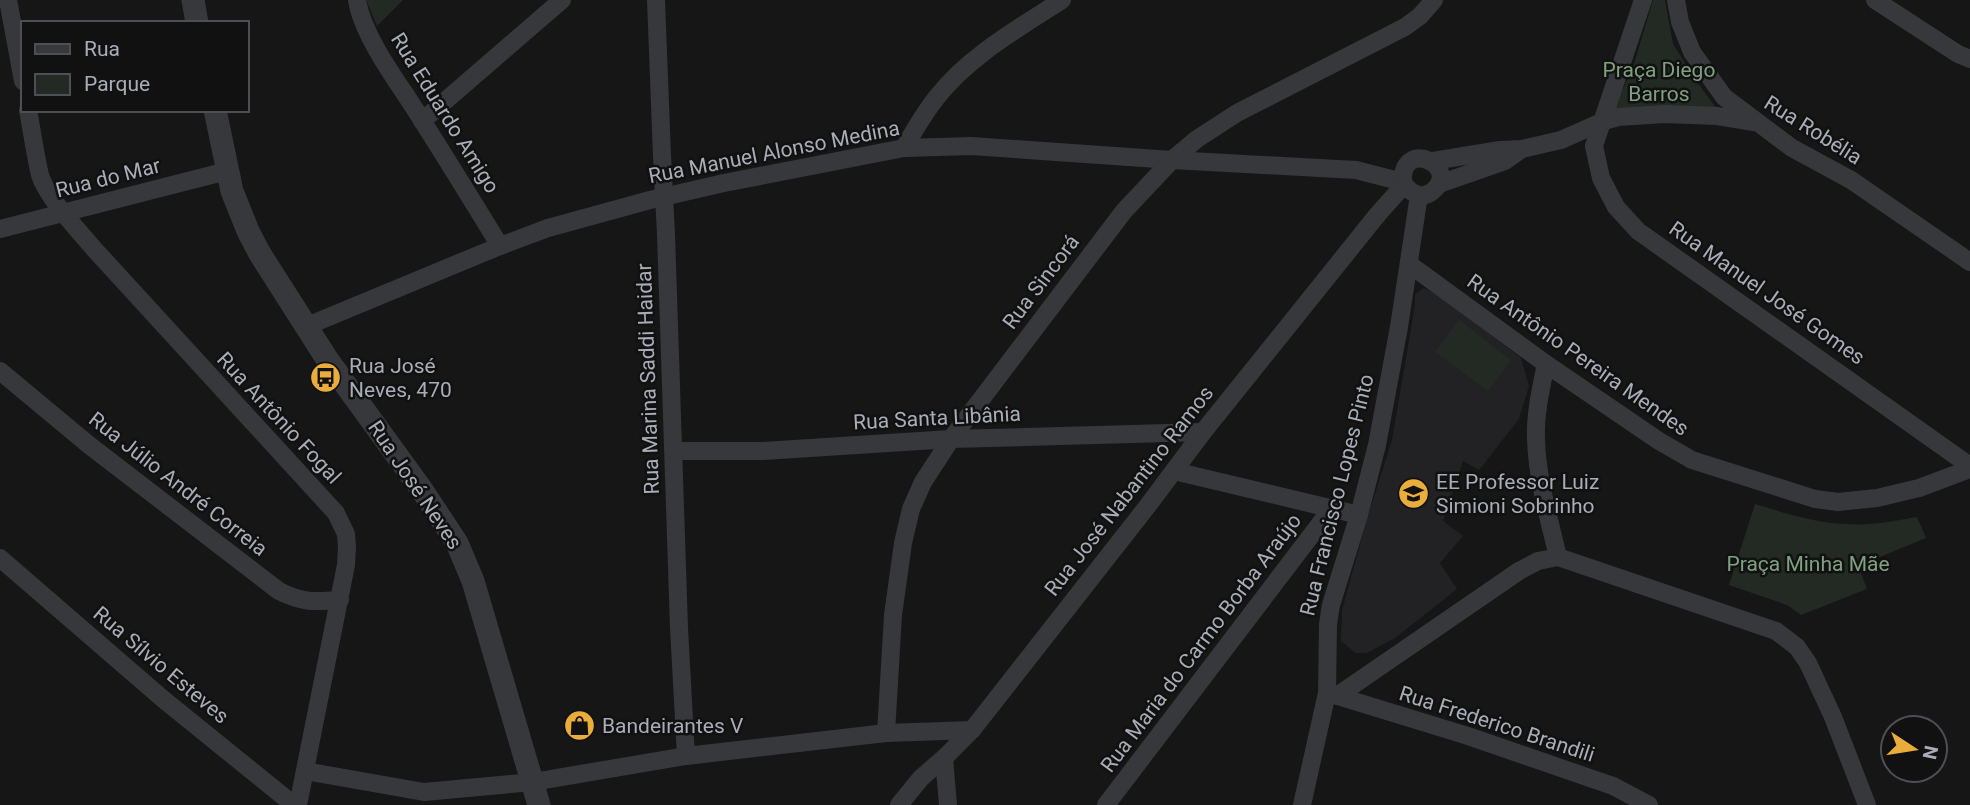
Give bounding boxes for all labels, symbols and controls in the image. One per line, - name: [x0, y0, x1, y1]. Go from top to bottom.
- legend: [21, 21, 248, 112]
- street label: Rua Eduardo Amigo: [386, 28, 504, 198]
- text: Rua: [84, 37, 120, 61]
- park label: Praça Diego Barros: [1603, 58, 1715, 106]
- text: Parque: [84, 72, 150, 96]
- street label: Rua Robélia: [1760, 91, 1866, 169]
- street label: Rua Manuel Alonso Medina: [646, 116, 902, 188]
- street label: Rua do Mar: [53, 153, 163, 203]
- street label: Rua Manuel José Gomes: [1665, 216, 1869, 370]
- street label: Rua Sincorá: [998, 230, 1084, 334]
- street label: Rua Marina Saddi Haidar: [632, 263, 664, 495]
- street label: Rua Antônio Pereira Mendes: [1463, 269, 1693, 441]
- street label: Rua Antônio Fogal: [212, 347, 346, 489]
- place label: Rua José Neves, 470: [349, 354, 452, 402]
- bus stop icon: Rua José Neves, 470: [309, 361, 343, 395]
- street label: Rua Francisco Lopes Pinto: [1295, 372, 1379, 618]
- street label: Rua José Nabantino Ramos: [1040, 381, 1218, 601]
- street label: Rua Santa Libânia: [853, 402, 1021, 434]
- street label: Rua Júlio André Correia: [84, 407, 272, 561]
- street label: Rua José Neves: [363, 416, 467, 554]
- place label: EE Professor Luiz Simioni Sobrinho: [1436, 470, 1599, 518]
- school or university icon: EE Professor Luiz Simioni Sobrinho: [1396, 477, 1430, 511]
- street label: Rua Maria do Carmo Borba Araújo: [1096, 509, 1306, 777]
- park label: Praça Minha Mãe: [1726, 552, 1890, 576]
- street label: Rua Sílvio Esteves: [89, 601, 233, 729]
- street label: Rua Frederico Brandili: [1396, 681, 1598, 767]
- shop icon: Bandeirantes V: [562, 709, 596, 743]
- place label: Bandeirantes V: [602, 714, 744, 738]
- north arrow: [1879, 714, 1949, 784]
- text: N: [1917, 743, 1943, 761]

